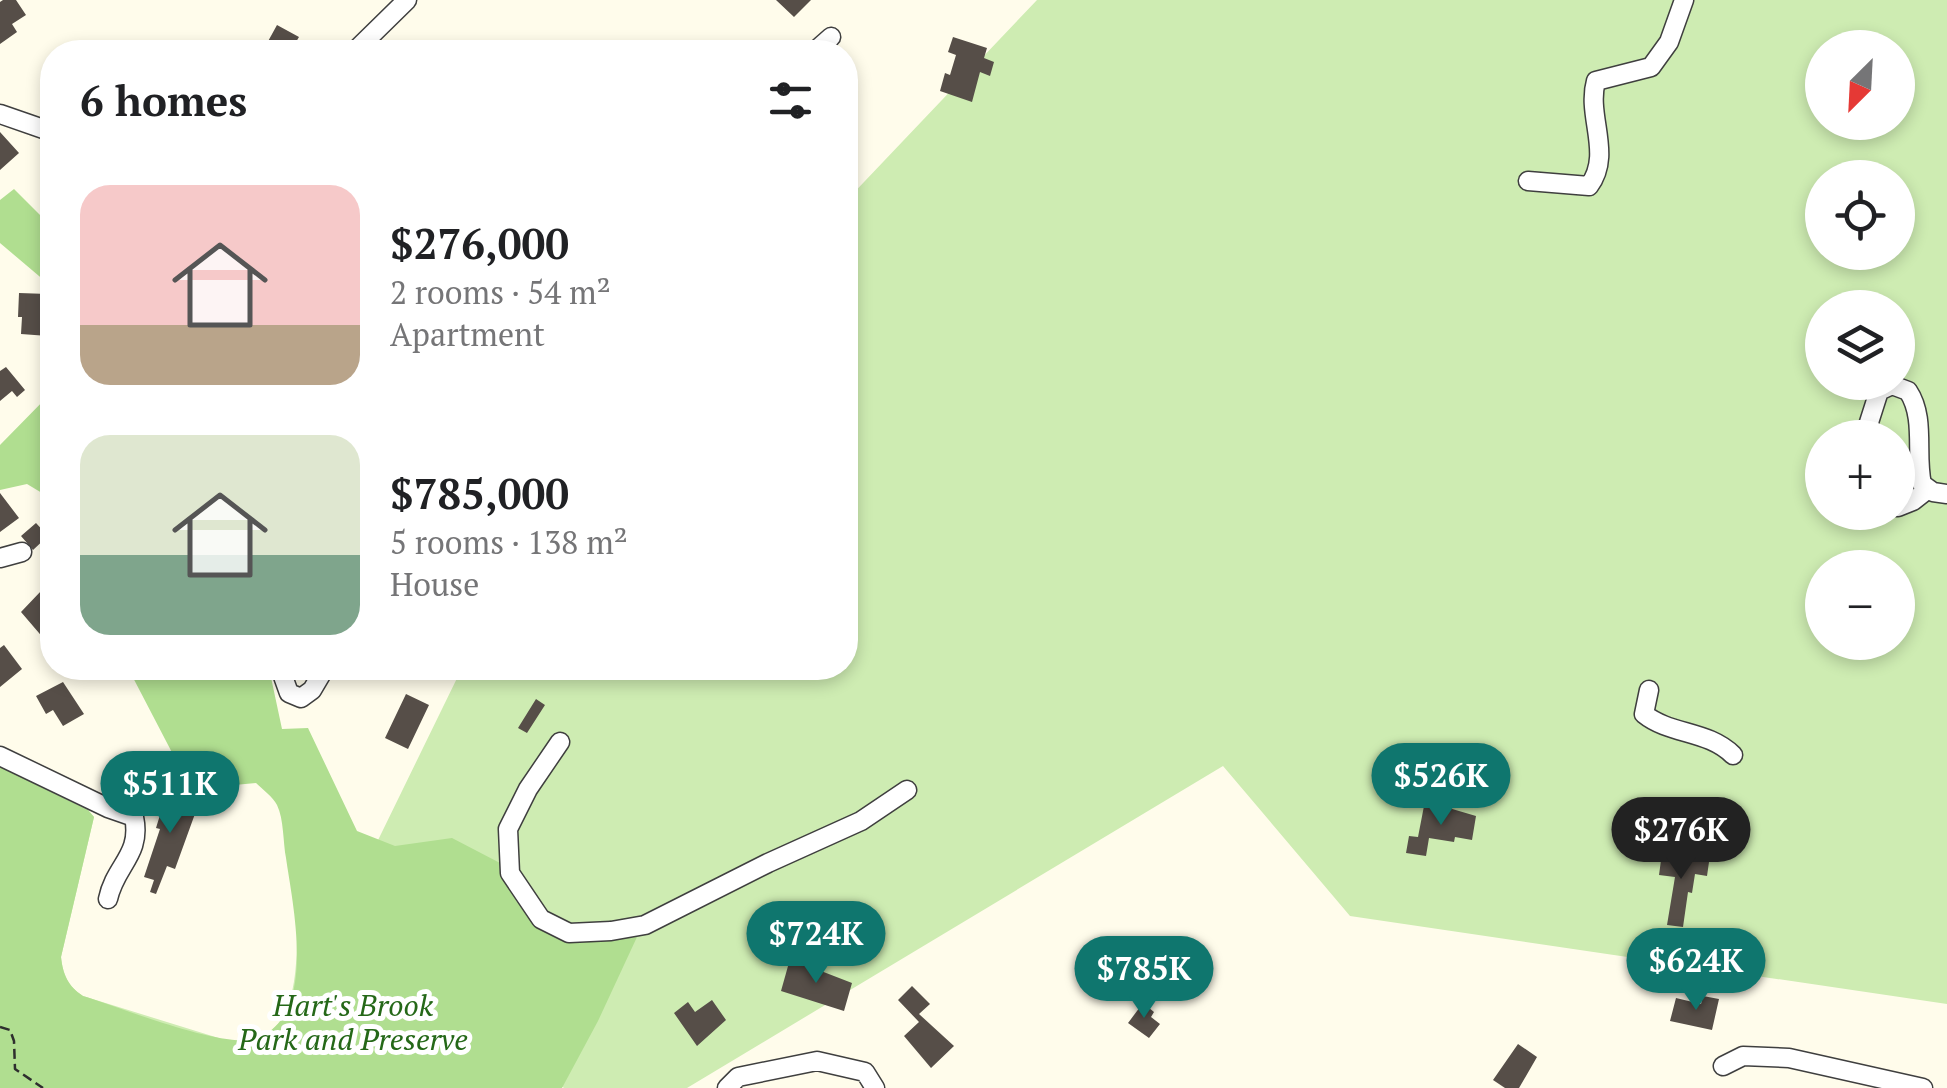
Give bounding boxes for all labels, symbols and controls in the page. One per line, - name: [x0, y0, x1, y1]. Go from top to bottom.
- north arrow: [1805, 30, 1915, 140]
- map controls: [1805, 30, 1915, 660]
- text: 6 homes: [80, 72, 247, 128]
- icon: filters: [763, 73, 818, 128]
- button: locate: [1805, 160, 1915, 270]
- text: $276,000: [390, 215, 569, 271]
- icon: home: [160, 225, 280, 345]
- text: 2 rooms · 54 m²: [390, 271, 611, 313]
- button: layers: [1805, 290, 1915, 400]
- text: Apartment: [390, 313, 545, 355]
- button: +: [1805, 420, 1915, 530]
- text: $785,000: [390, 465, 569, 521]
- icon: home: [160, 475, 280, 595]
- text: 5 rooms · 138 m²: [390, 521, 628, 563]
- button: −: [1805, 550, 1915, 660]
- text: House: [390, 563, 479, 605]
- pin: $526K: [1371, 743, 1511, 828]
- pin: $511K: [100, 751, 240, 836]
- text: $526K: [1393, 754, 1489, 796]
- text: $511K: [122, 762, 218, 804]
- pin: $276K: [1611, 797, 1751, 882]
- text: $276K: [1633, 808, 1729, 850]
- pin: $724K: [746, 901, 886, 986]
- text: $724K: [768, 912, 864, 954]
- pin: $624K: [1626, 928, 1766, 1013]
- pin: $785K: [1074, 936, 1214, 1021]
- text: $624K: [1648, 939, 1744, 981]
- text: $785K: [1096, 947, 1192, 989]
- park label: Hart's Brook Park and Preserve: [237, 985, 468, 1059]

